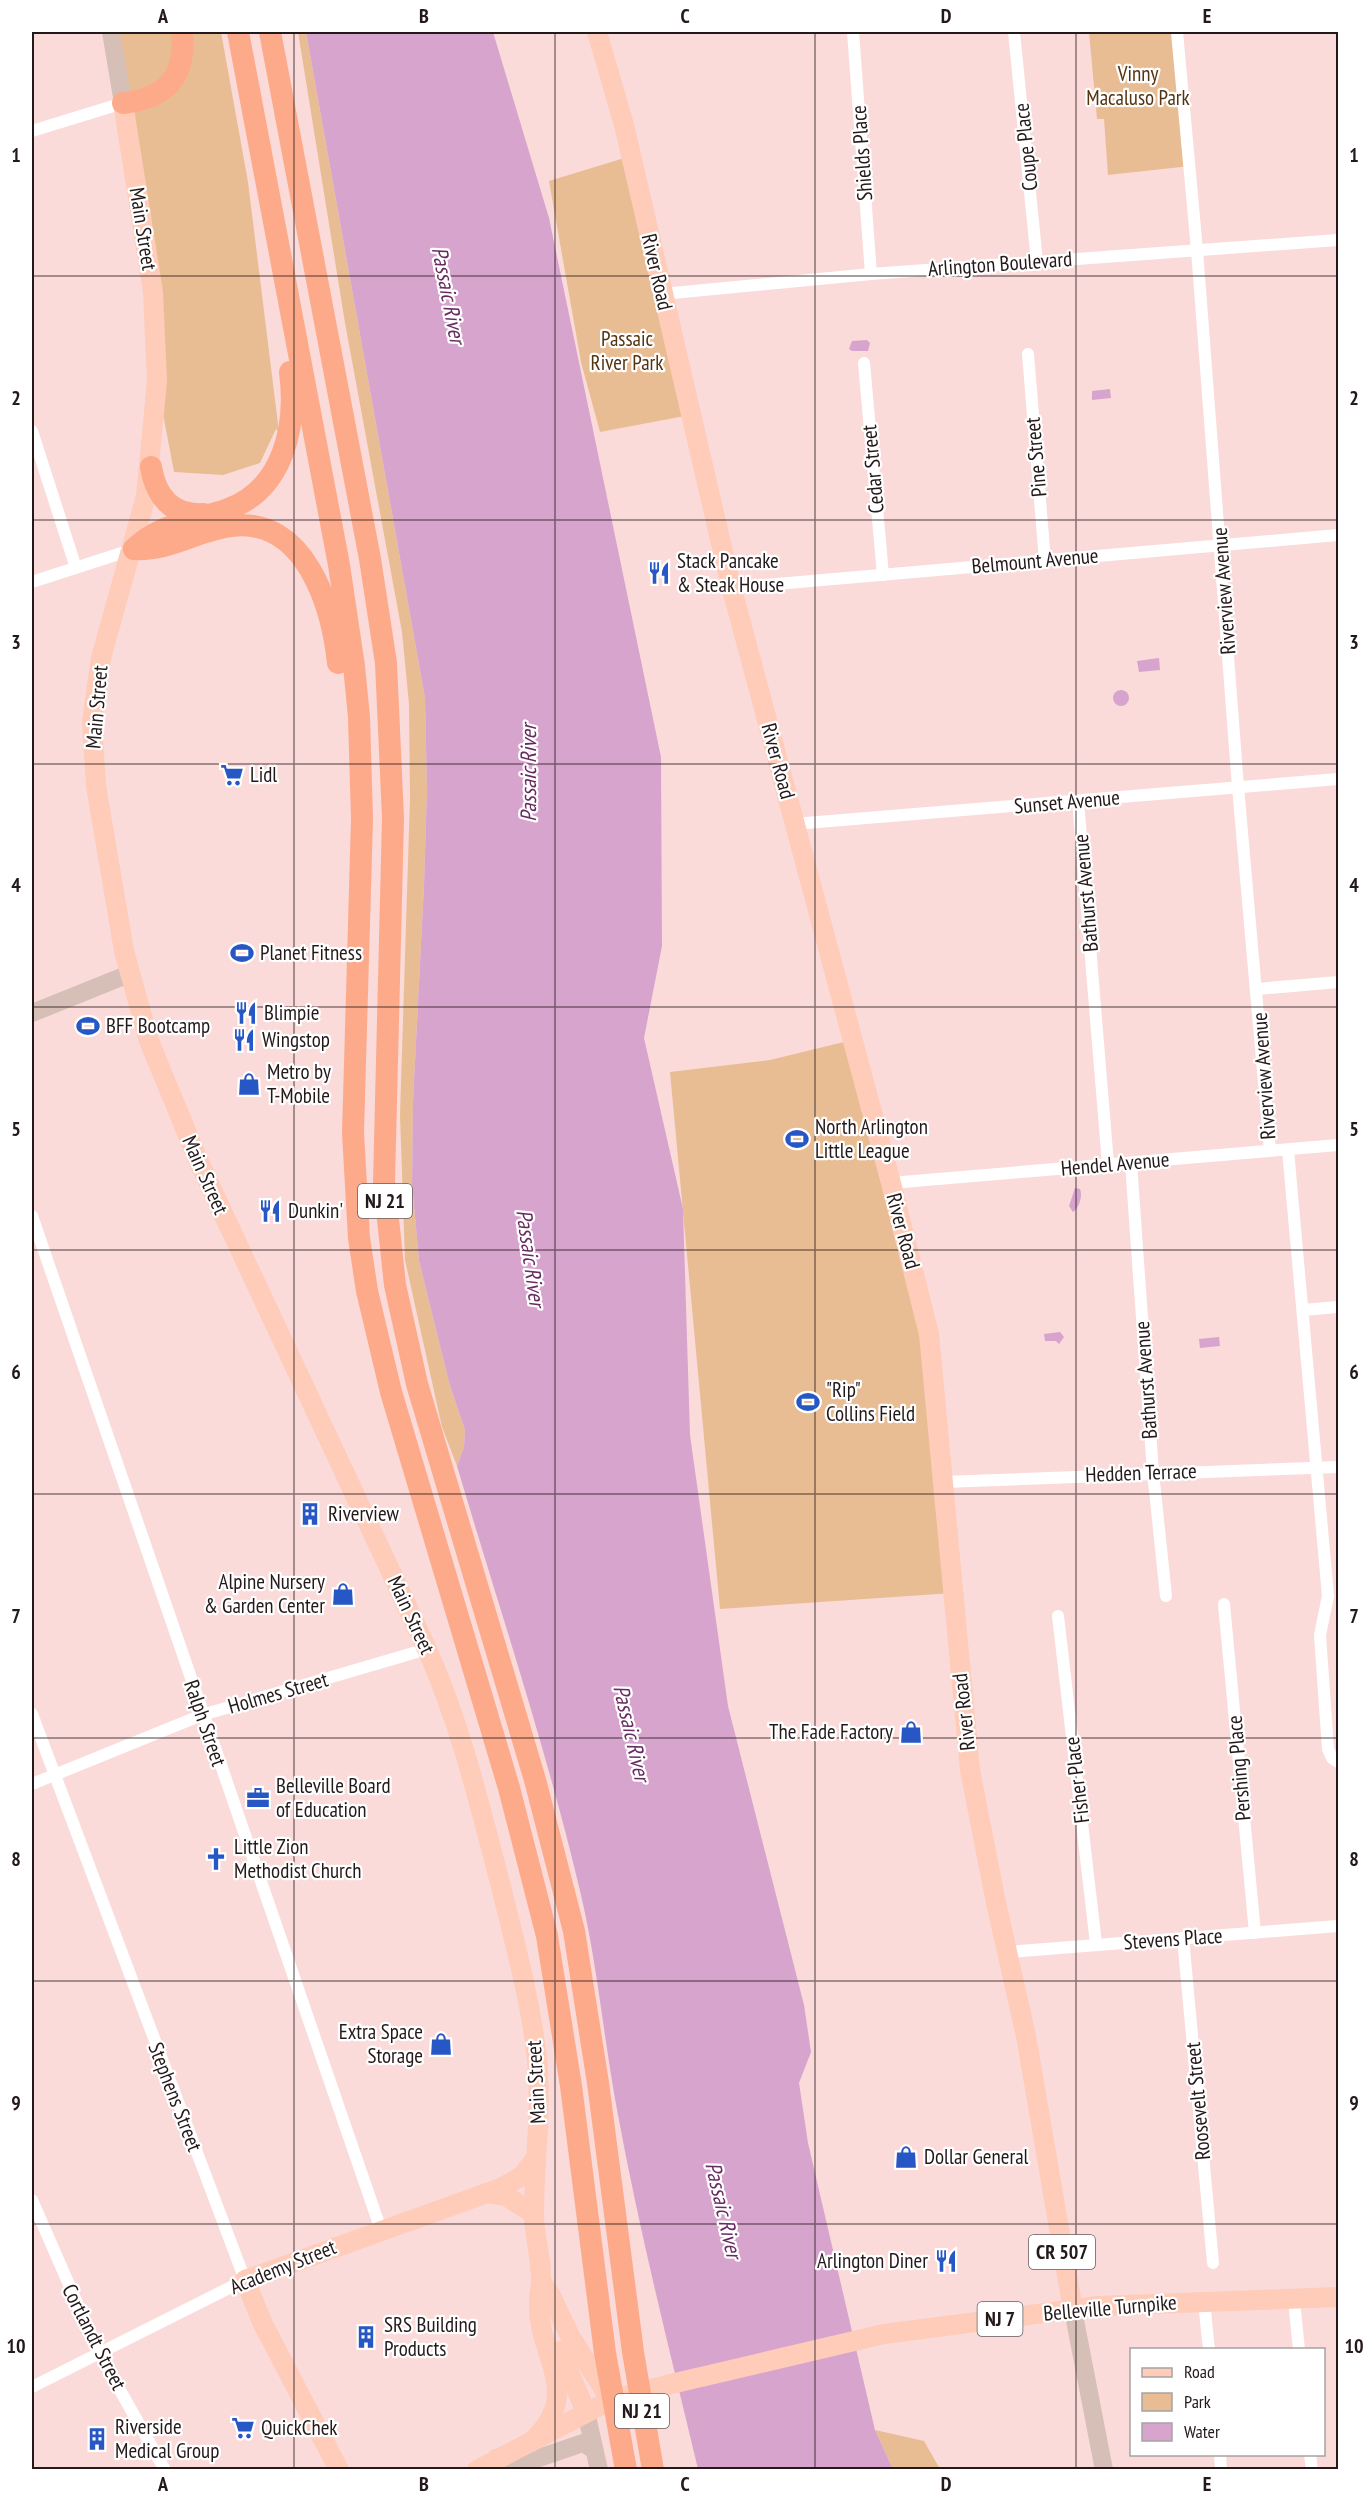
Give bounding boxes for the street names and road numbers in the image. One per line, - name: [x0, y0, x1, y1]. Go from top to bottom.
- street label: Coupe Place: [1007, 102, 1044, 192]
- street label: Shields Place: [845, 104, 878, 202]
- street label: Main Street: [124, 186, 163, 272]
- street label: River Road: [636, 231, 679, 313]
- street label: Arlington Boulevard: [927, 245, 1073, 282]
- street label: Pine Street: [1019, 416, 1052, 498]
- street label: Cedar Street: [855, 423, 890, 514]
- street label: Riverview Avenue: [1206, 527, 1241, 656]
- street label: Belmount Avenue: [970, 542, 1100, 579]
- street label: Main Street: [79, 664, 114, 750]
- street label: River Road: [755, 720, 802, 802]
- street label: Sunset Avenue: [1013, 783, 1121, 820]
- street label: Bathurst Avenue: [1067, 833, 1104, 953]
- street label: Riverview Avenue: [1246, 1012, 1281, 1141]
- street label: Main Street: [176, 1131, 235, 1219]
- street label: Hendel Avenue: [1060, 1145, 1170, 1182]
- road number: NJ 21: [358, 1184, 412, 1218]
- street label: River Road: [880, 1190, 927, 1272]
- street label: Bathurst Avenue: [1128, 1320, 1163, 1440]
- street label: Hedden Terrace: [1085, 1457, 1197, 1488]
- street label: Main Street: [382, 1571, 441, 1659]
- street label: Holmes Street: [225, 1665, 331, 1720]
- street label: River Road: [946, 1672, 981, 1752]
- street label: Ralph Street: [178, 1676, 233, 1770]
- street label: Pershing Place: [1220, 1714, 1257, 1822]
- street label: Fisher Place: [1058, 1735, 1095, 1825]
- street label: Stevens Place: [1123, 1922, 1223, 1955]
- street label: Stephens Street: [142, 2039, 209, 2155]
- street label: Main Street: [520, 2039, 551, 2124]
- street label: Roosevelt Street: [1179, 2041, 1216, 2161]
- street label: Academy Street: [226, 2233, 340, 2300]
- road number: CR 507: [1029, 2235, 1095, 2269]
- street label: Cortlandt Street: [56, 2279, 133, 2395]
- street label: Belleville Turnpike: [1042, 2288, 1178, 2327]
- road number: NJ 7: [978, 2302, 1022, 2336]
- road number: NJ 21: [615, 2394, 669, 2428]

